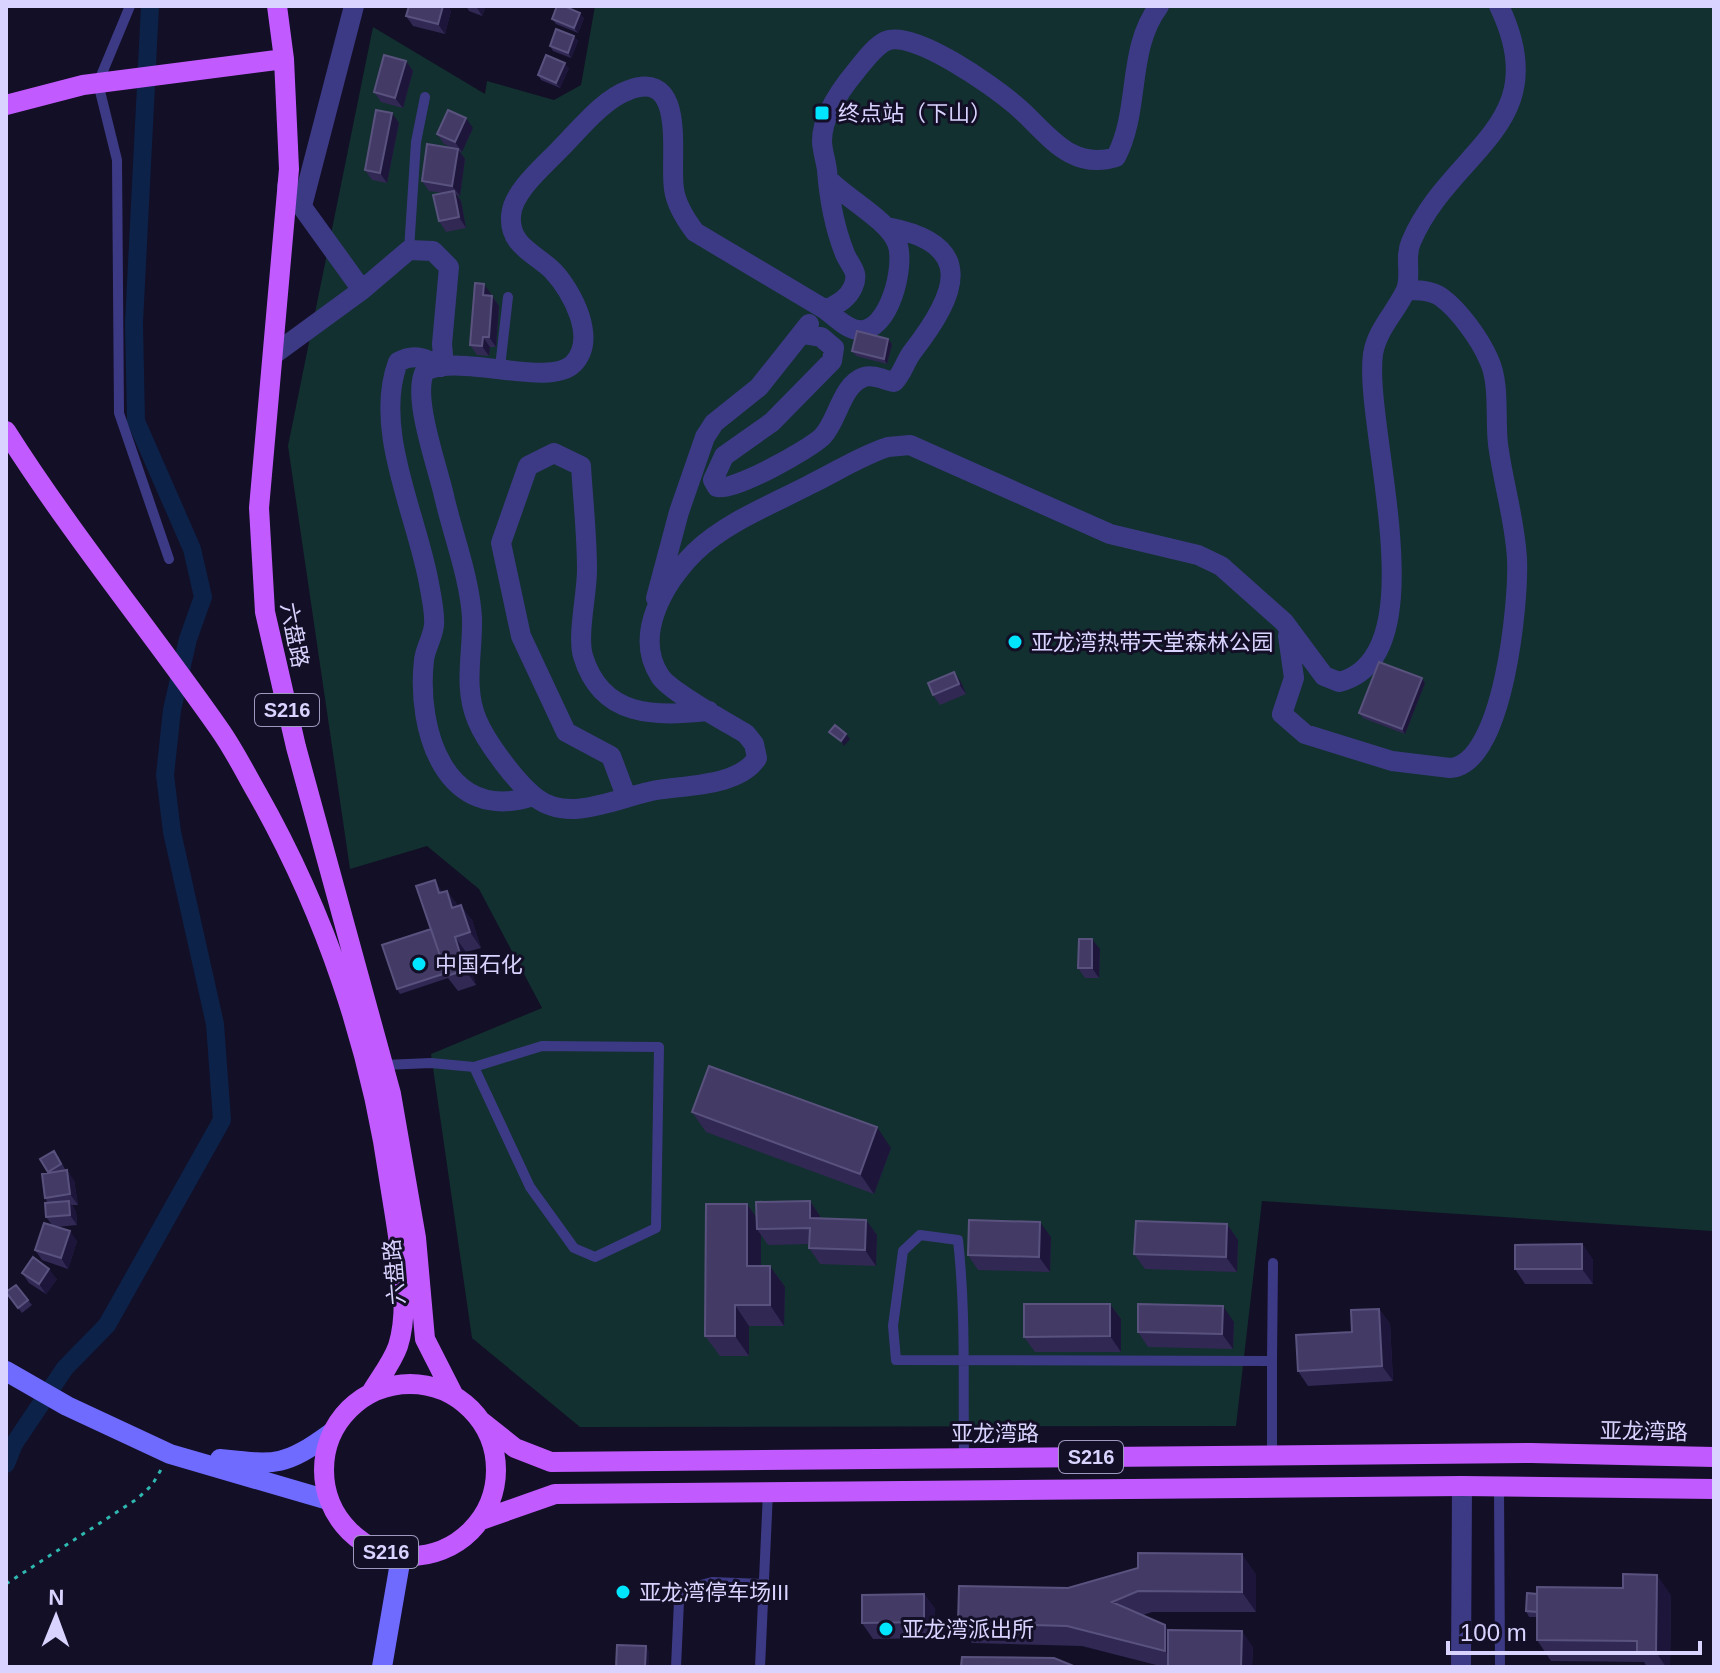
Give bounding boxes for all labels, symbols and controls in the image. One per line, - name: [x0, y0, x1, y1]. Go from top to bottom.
- place label: 终点站（下山）: [838, 101, 992, 126]
- marker: 终点站（下山）: [813, 104, 831, 122]
- street label: 六盘路: [276, 600, 313, 670]
- place label: 亚龙湾热带天堂森林公园: [1031, 630, 1273, 655]
- marker: 亚龙湾热带天堂森林公园: [1006, 633, 1024, 651]
- road number: S216: [255, 694, 319, 726]
- place label: 中国石化: [435, 952, 523, 977]
- marker: 中国石化: [410, 955, 428, 973]
- street label: 六盘路: [379, 1238, 410, 1306]
- street label: 亚龙湾路: [1600, 1418, 1688, 1445]
- street label: 亚龙湾路: [951, 1421, 1039, 1446]
- road number: S216: [1059, 1441, 1123, 1473]
- road number: S216: [354, 1536, 418, 1568]
- north arrow: [16, 1577, 96, 1657]
- place label: 亚龙湾停车场III: [639, 1580, 789, 1605]
- marker: 亚龙湾停车场III: [614, 1583, 632, 1601]
- text: N: [48, 1585, 65, 1610]
- scale bar: [1448, 1605, 1700, 1655]
- place label: 亚龙湾派出所: [902, 1617, 1034, 1642]
- text: 100 m: [1460, 1619, 1527, 1646]
- marker: 亚龙湾派出所: [877, 1620, 895, 1638]

